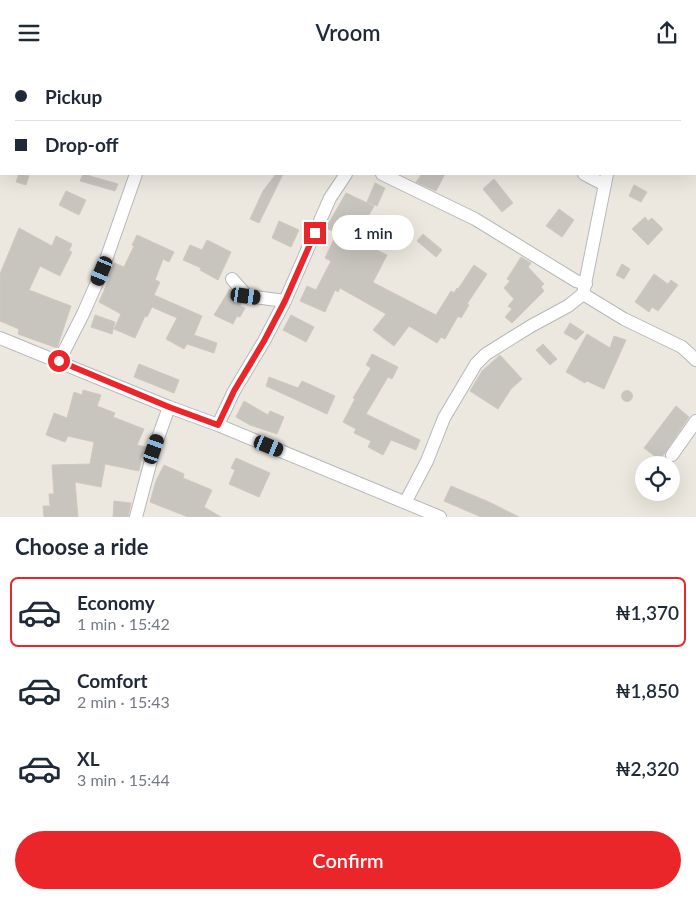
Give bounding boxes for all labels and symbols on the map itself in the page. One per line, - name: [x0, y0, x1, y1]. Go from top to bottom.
- callout: 1 min: [332, 215, 415, 251]
- route end: [304, 222, 326, 244]
- car: [89, 254, 114, 288]
- car: [230, 286, 261, 306]
- route start: [48, 350, 70, 372]
- car: [142, 432, 165, 466]
- car: [252, 433, 285, 459]

